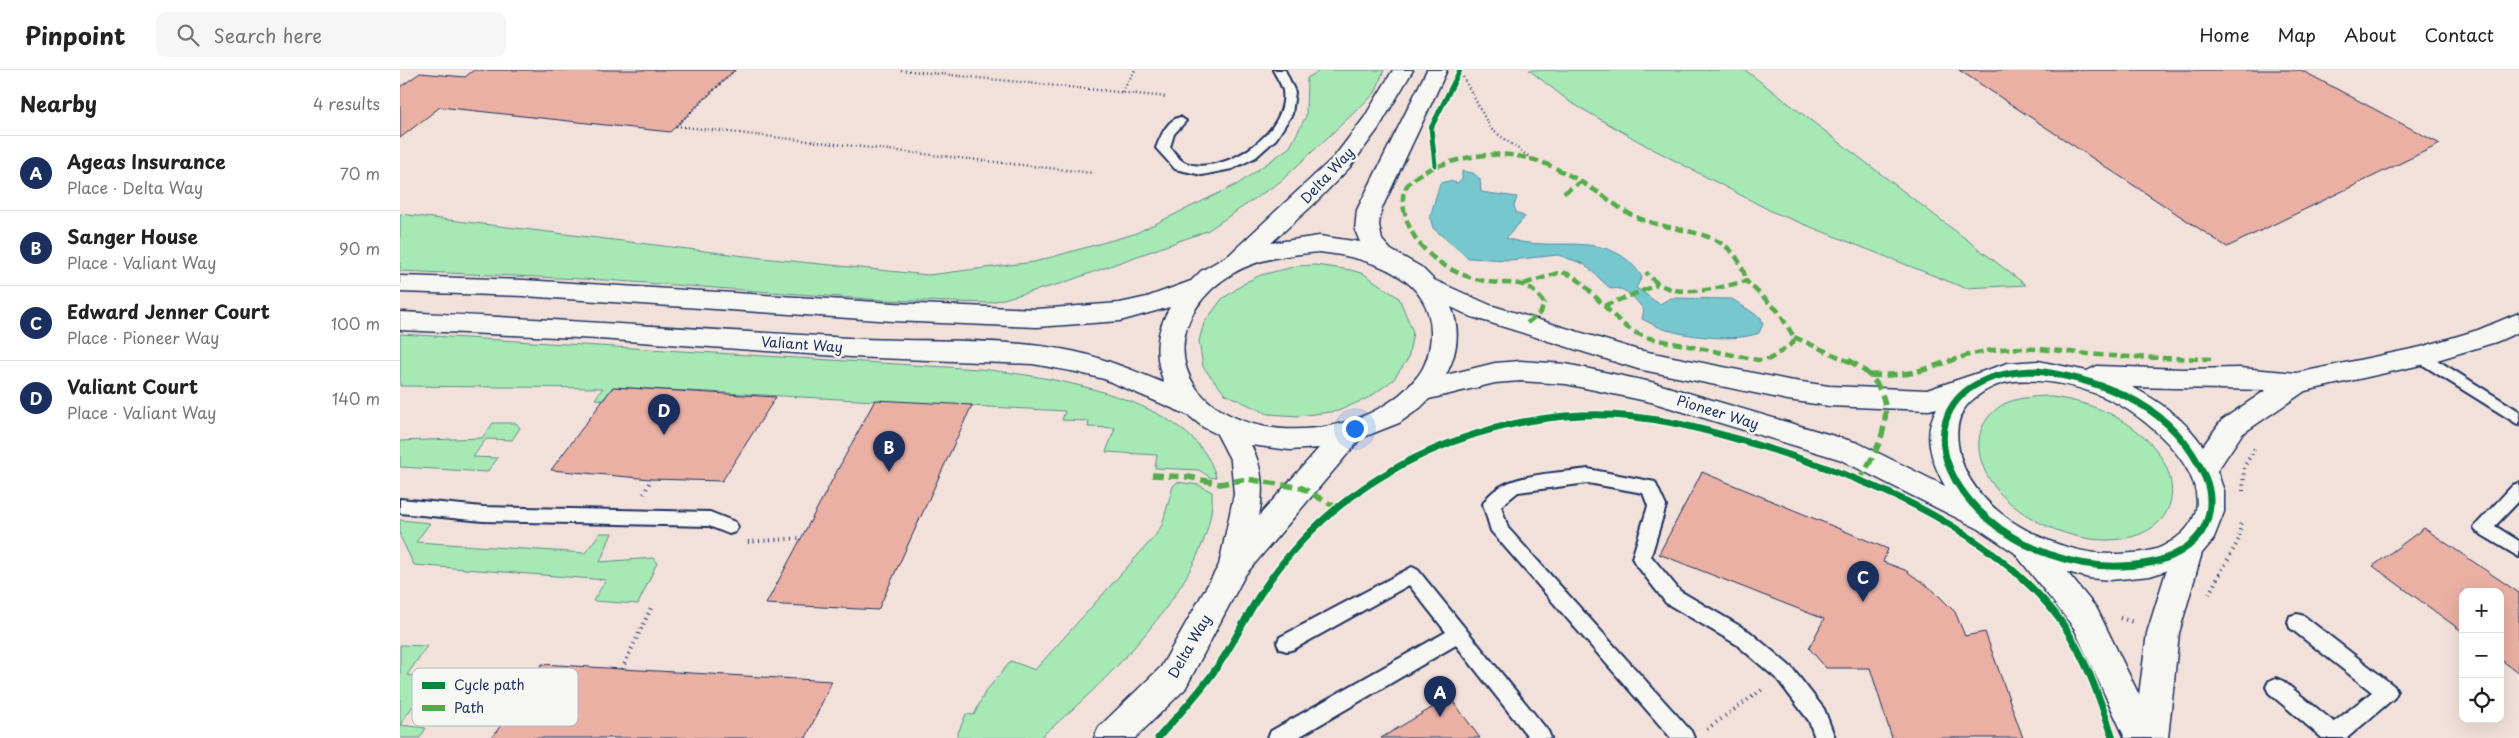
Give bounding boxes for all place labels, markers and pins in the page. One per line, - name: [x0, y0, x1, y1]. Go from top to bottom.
- pin: D: [648, 394, 680, 435]
- pin: B: [873, 431, 905, 472]
- pin: C: [1847, 561, 1879, 602]
- pin: A: [1424, 676, 1456, 717]

